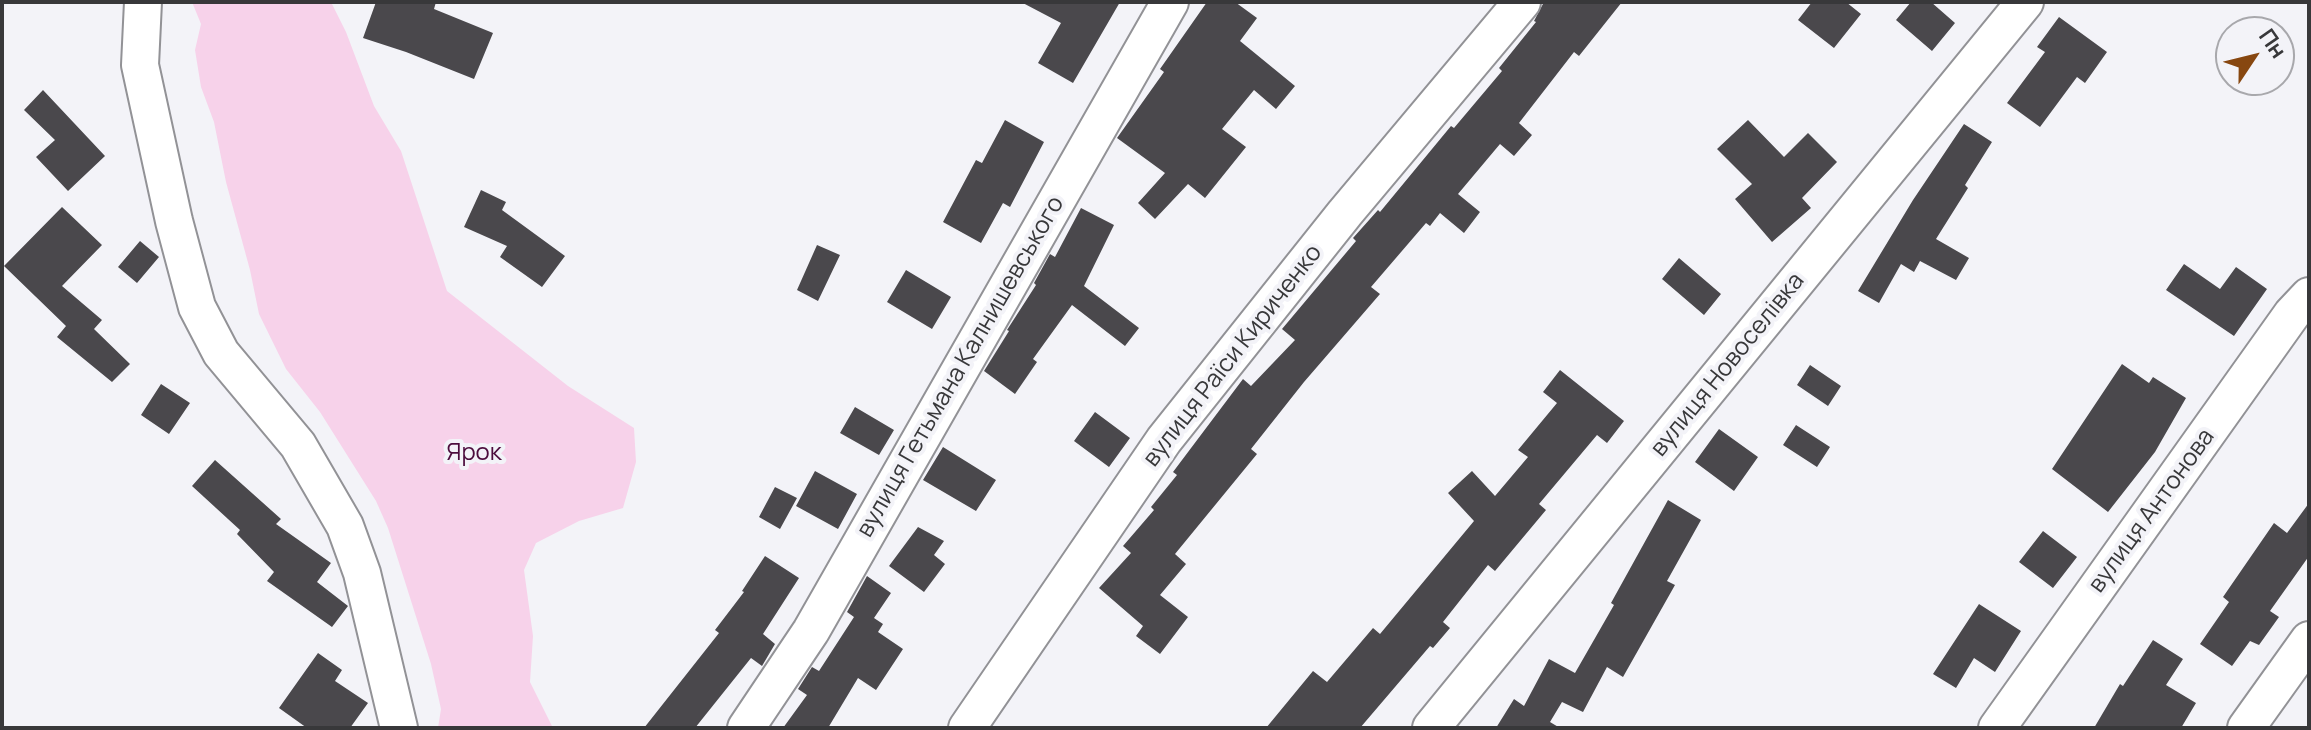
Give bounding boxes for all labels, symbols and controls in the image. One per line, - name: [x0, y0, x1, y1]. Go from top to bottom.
- north arrow: [2215, 16, 2295, 96]
- text: Пн: [2252, 23, 2294, 64]
- street label: вулиця Гетьмана Калнишевського: [851, 191, 1071, 543]
- street label: вулиця Раїси Кириченко: [1137, 239, 1329, 473]
- street label: вулиця Новоселівка: [1645, 267, 1811, 463]
- street label: вулиця Антонова: [2083, 423, 2221, 599]
- park label: Ярок: [446, 439, 502, 467]

